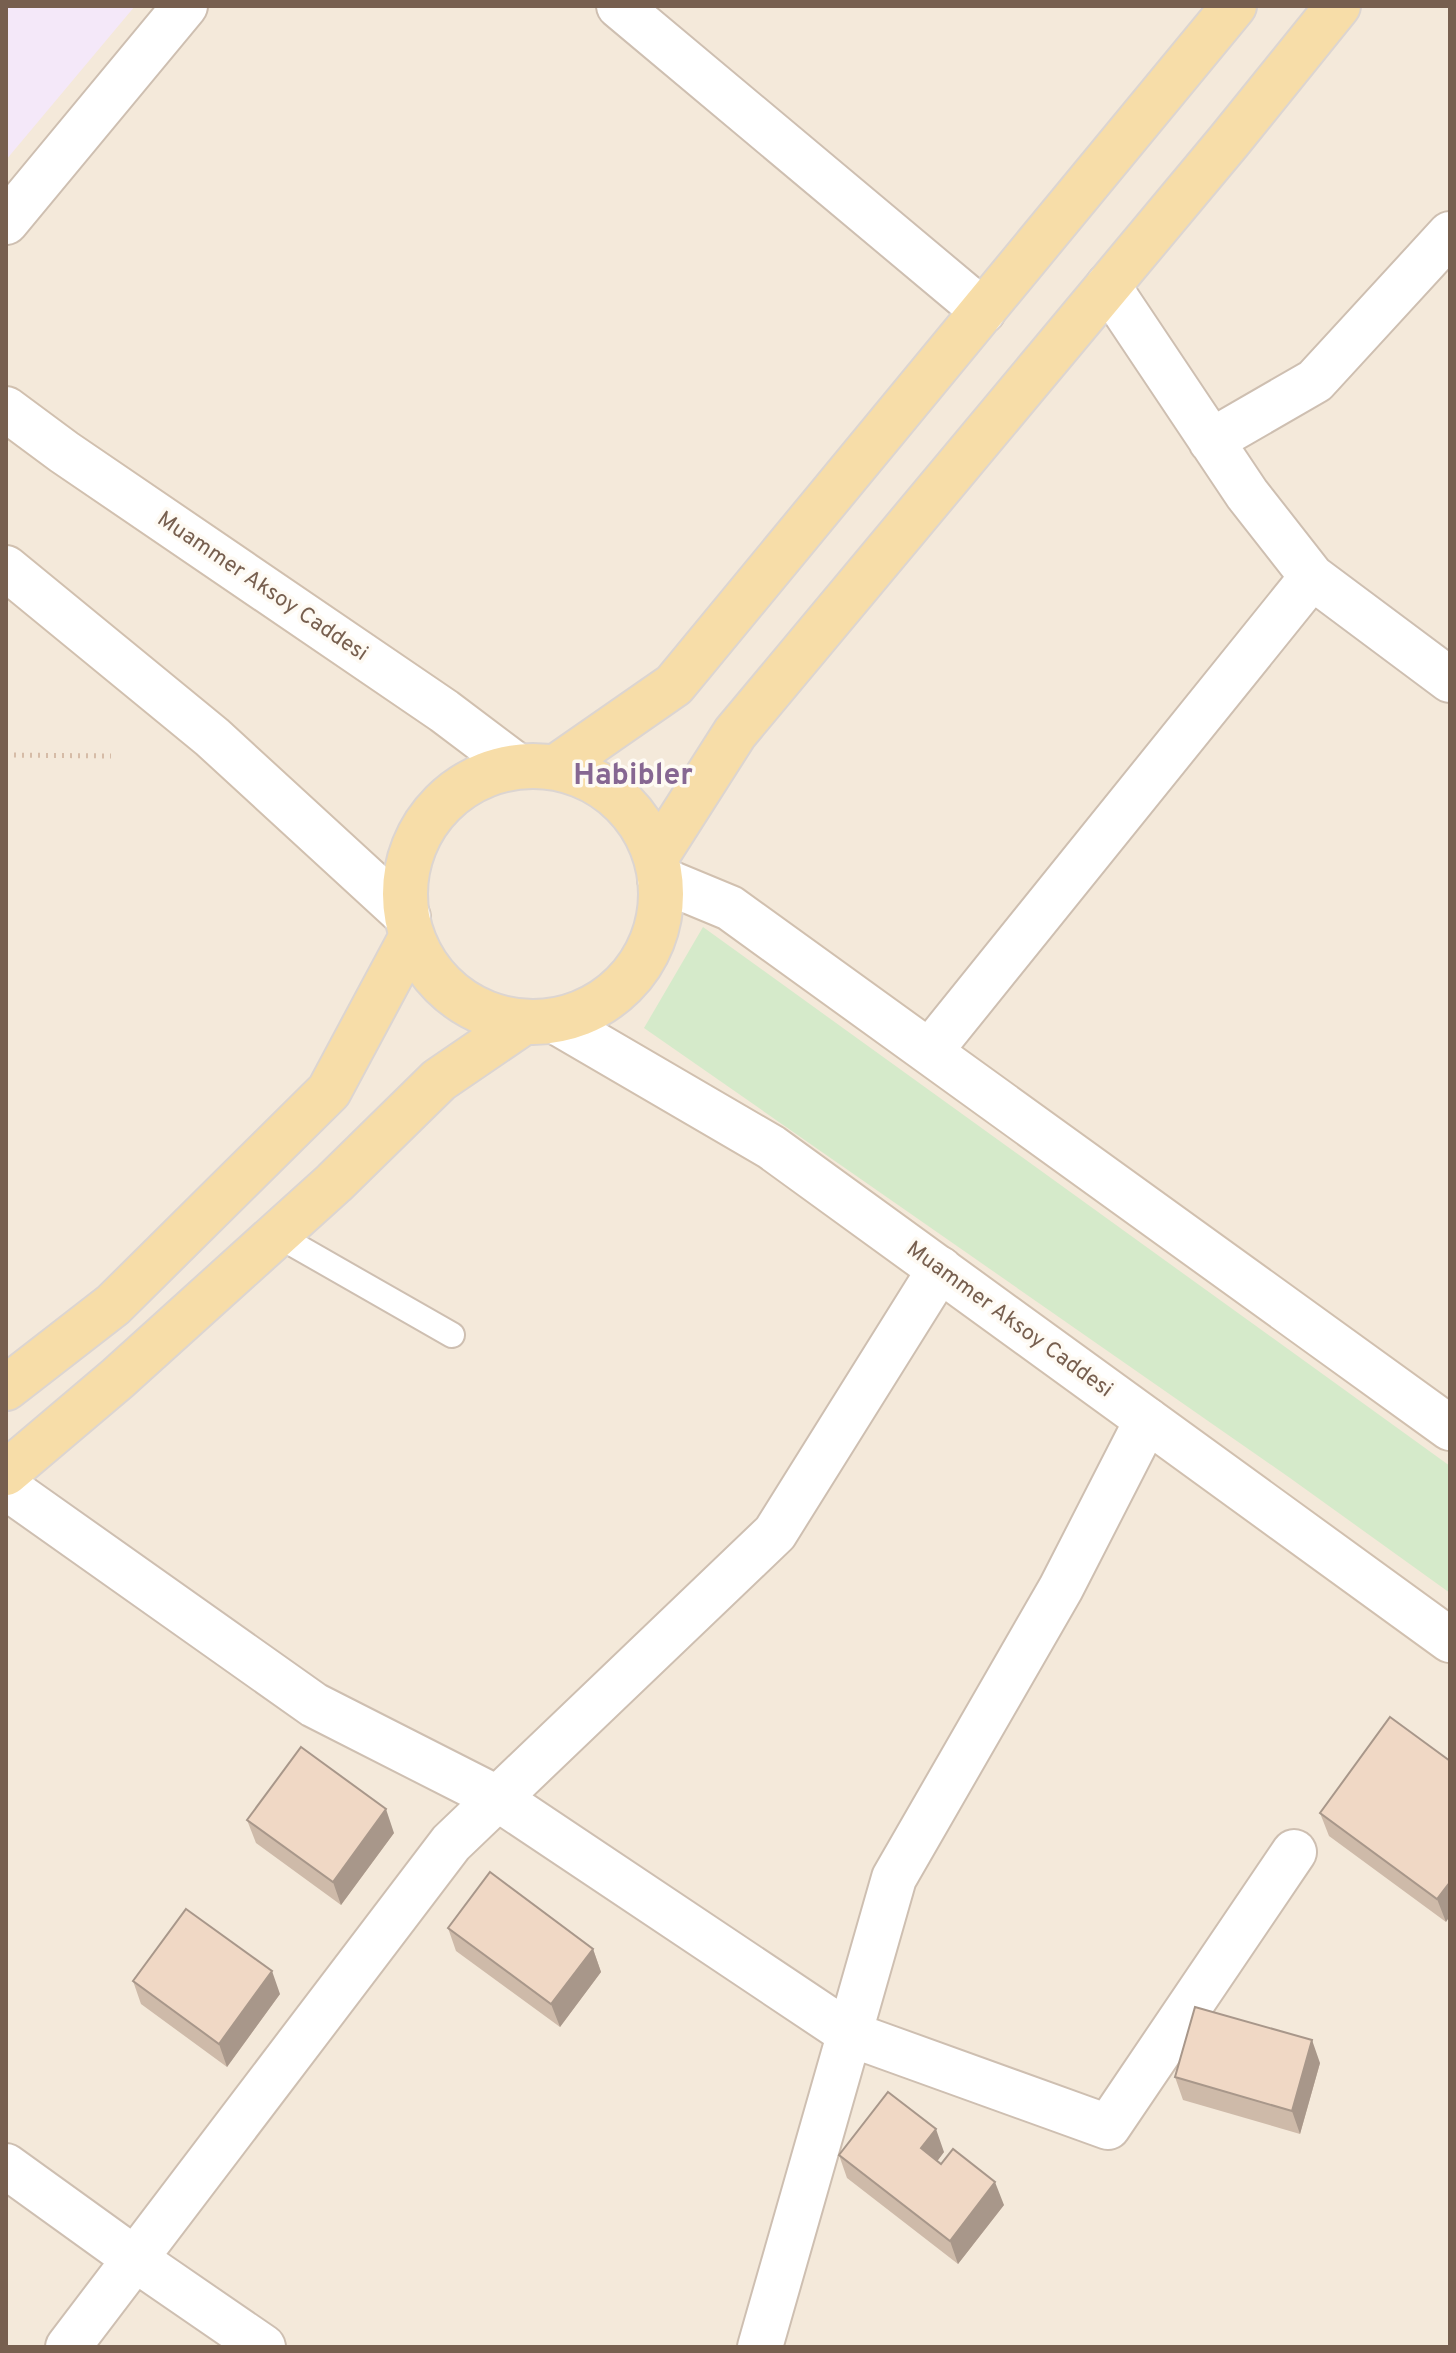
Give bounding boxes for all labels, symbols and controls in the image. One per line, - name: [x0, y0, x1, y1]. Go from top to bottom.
- street label: Muammer Aksoy Caddesi: [151, 506, 373, 668]
- district label: Habibler: [573, 758, 693, 795]
- street label: Muammer Aksoy Caddesi: [901, 1236, 1117, 1404]

